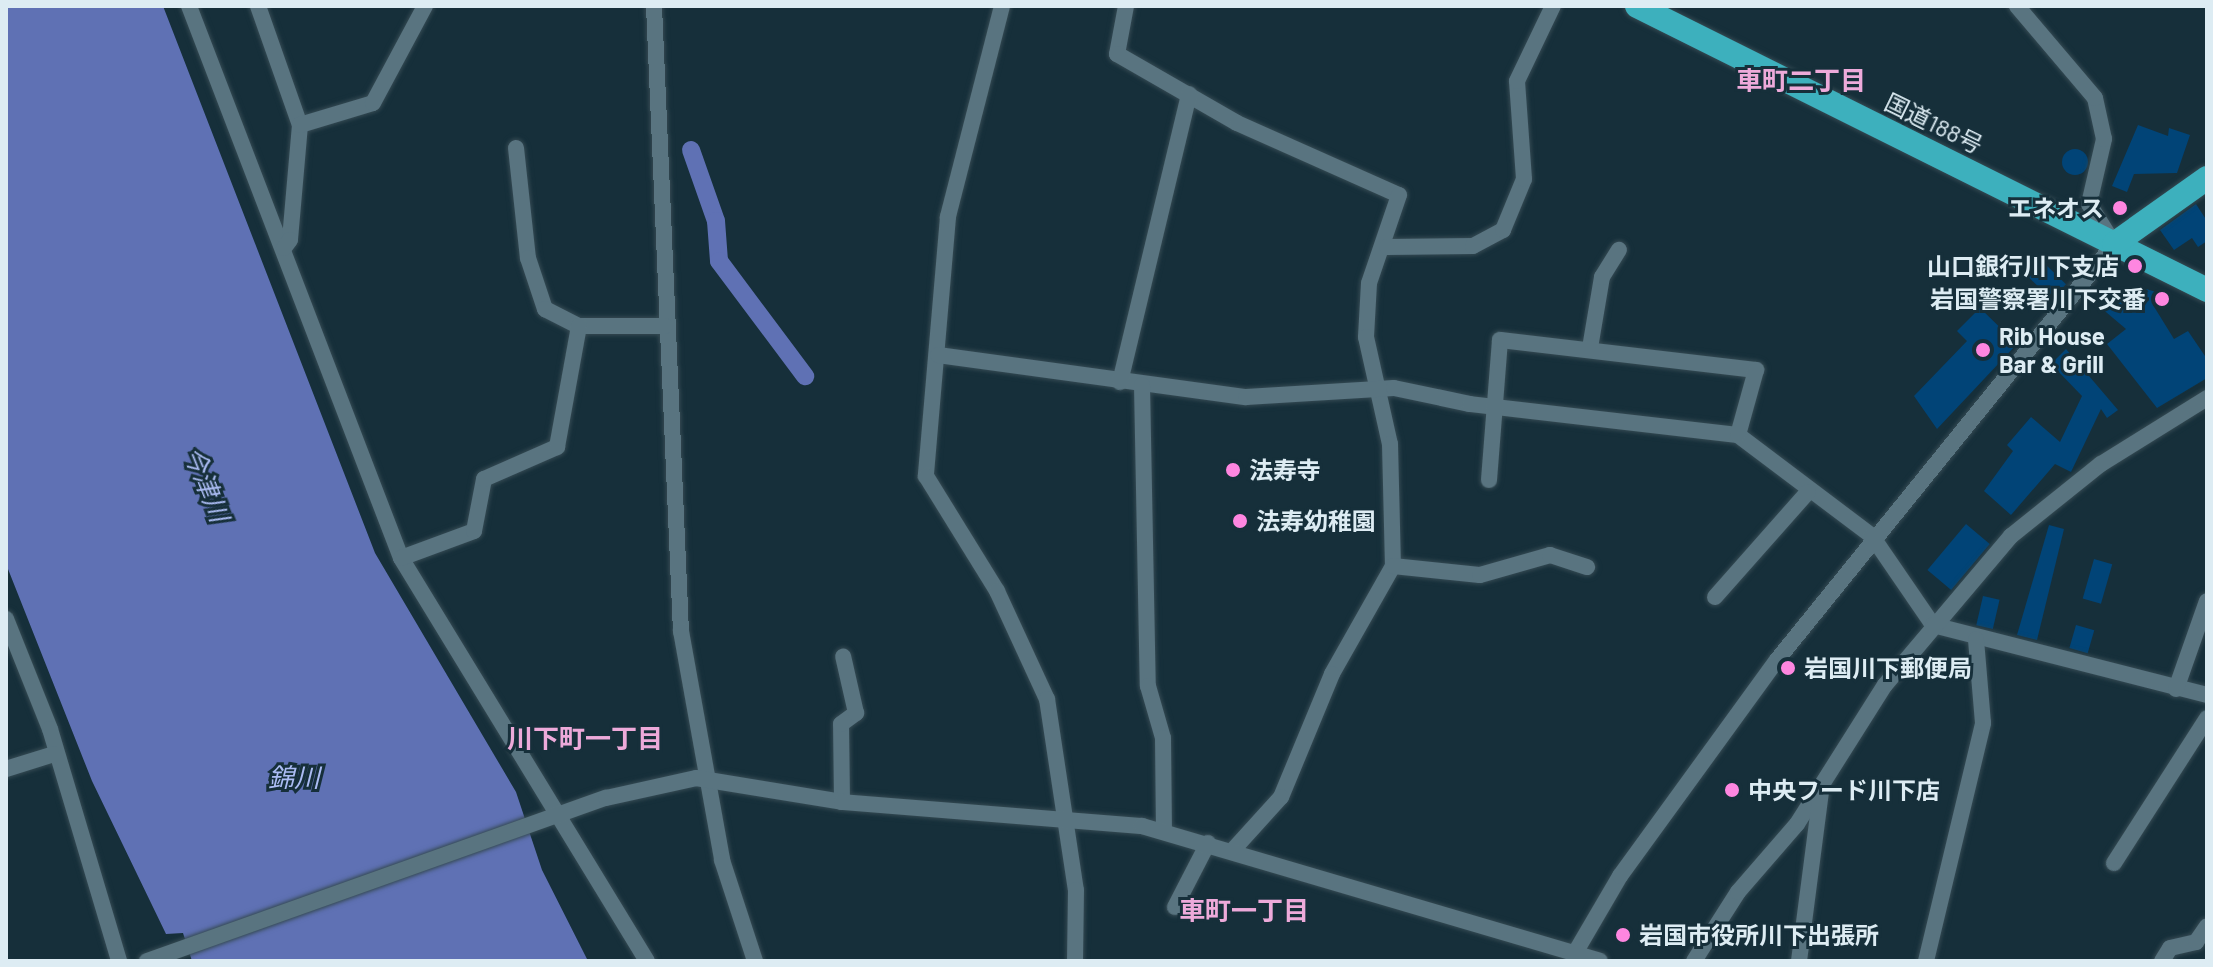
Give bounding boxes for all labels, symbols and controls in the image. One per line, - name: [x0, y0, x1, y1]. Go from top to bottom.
- district label: 車町二丁目: [1736, 64, 1866, 96]
- street label: 国道188号: [1880, 87, 1988, 159]
- place label: エネオス: [2008, 194, 2104, 222]
- marker: エネオス: [2111, 199, 2129, 217]
- place label: 山口銀行川下支店: [1927, 252, 2119, 280]
- marker: 山口銀行川下支店: [2126, 257, 2144, 275]
- place label: 岩国警察署川下交番: [1930, 285, 2146, 313]
- marker: 岩国警察署川下交番: [2153, 290, 2171, 308]
- place label: Rib House Bar & Grill: [1999, 322, 2105, 378]
- marker: Rib House Bar & Grill: [1974, 341, 1992, 359]
- water label: 今津川: [178, 442, 236, 526]
- place label: 法寿寺: [1249, 456, 1321, 484]
- marker: 法寿寺: [1224, 461, 1242, 479]
- place label: 法寿幼稚園: [1256, 507, 1376, 535]
- marker: 法寿幼稚園: [1231, 512, 1249, 530]
- place label: 岩国川下郵便局: [1804, 654, 1972, 682]
- marker: 岩国川下郵便局: [1779, 659, 1797, 677]
- district label: 川下町一丁目: [507, 722, 663, 754]
- water label: 錦川: [268, 761, 320, 793]
- place label: 中央フード川下店: [1748, 776, 1940, 804]
- marker: 中央フード川下店: [1723, 781, 1741, 799]
- district label: 車町一丁目: [1179, 894, 1309, 926]
- place label: 岩国市役所川下出張所: [1639, 921, 1879, 949]
- marker: 岩国市役所川下出張所: [1614, 926, 1632, 944]

